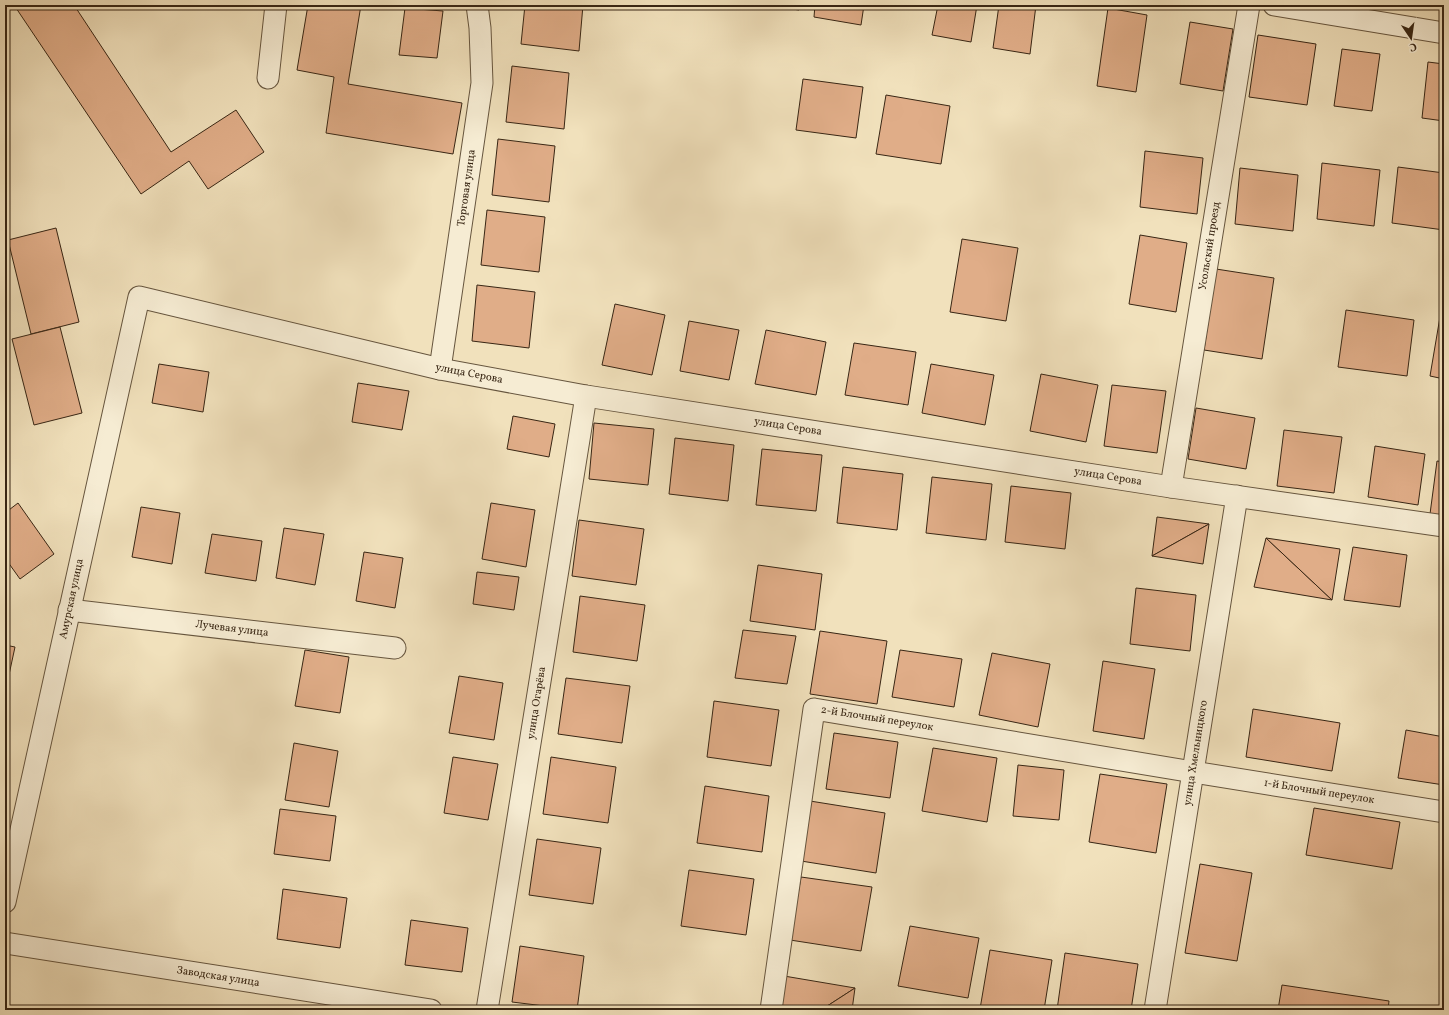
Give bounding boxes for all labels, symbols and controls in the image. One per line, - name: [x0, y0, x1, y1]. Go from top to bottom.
- north arrow: [1391, 18, 1431, 58]
- text: С: [1408, 38, 1418, 54]
- street label: Торговая улица: [454, 148, 480, 227]
- street label: Усольский проезд: [1196, 200, 1225, 291]
- street label: улица Серова: [434, 360, 505, 388]
- street label: улица Серова: [753, 414, 823, 440]
- street label: улица Серова: [1073, 464, 1143, 490]
- street label: Амурская улица: [56, 557, 88, 641]
- street label: Лучевая улица: [195, 617, 270, 641]
- street label: улица Огарёва: [524, 665, 550, 740]
- street label: улица Хмельницкого: [1180, 699, 1212, 807]
- street label: 2-й Блочный переулок: [820, 703, 934, 735]
- street label: 1-й Блочный переулок: [1263, 776, 1375, 808]
- street label: Заводская улица: [175, 963, 261, 991]

